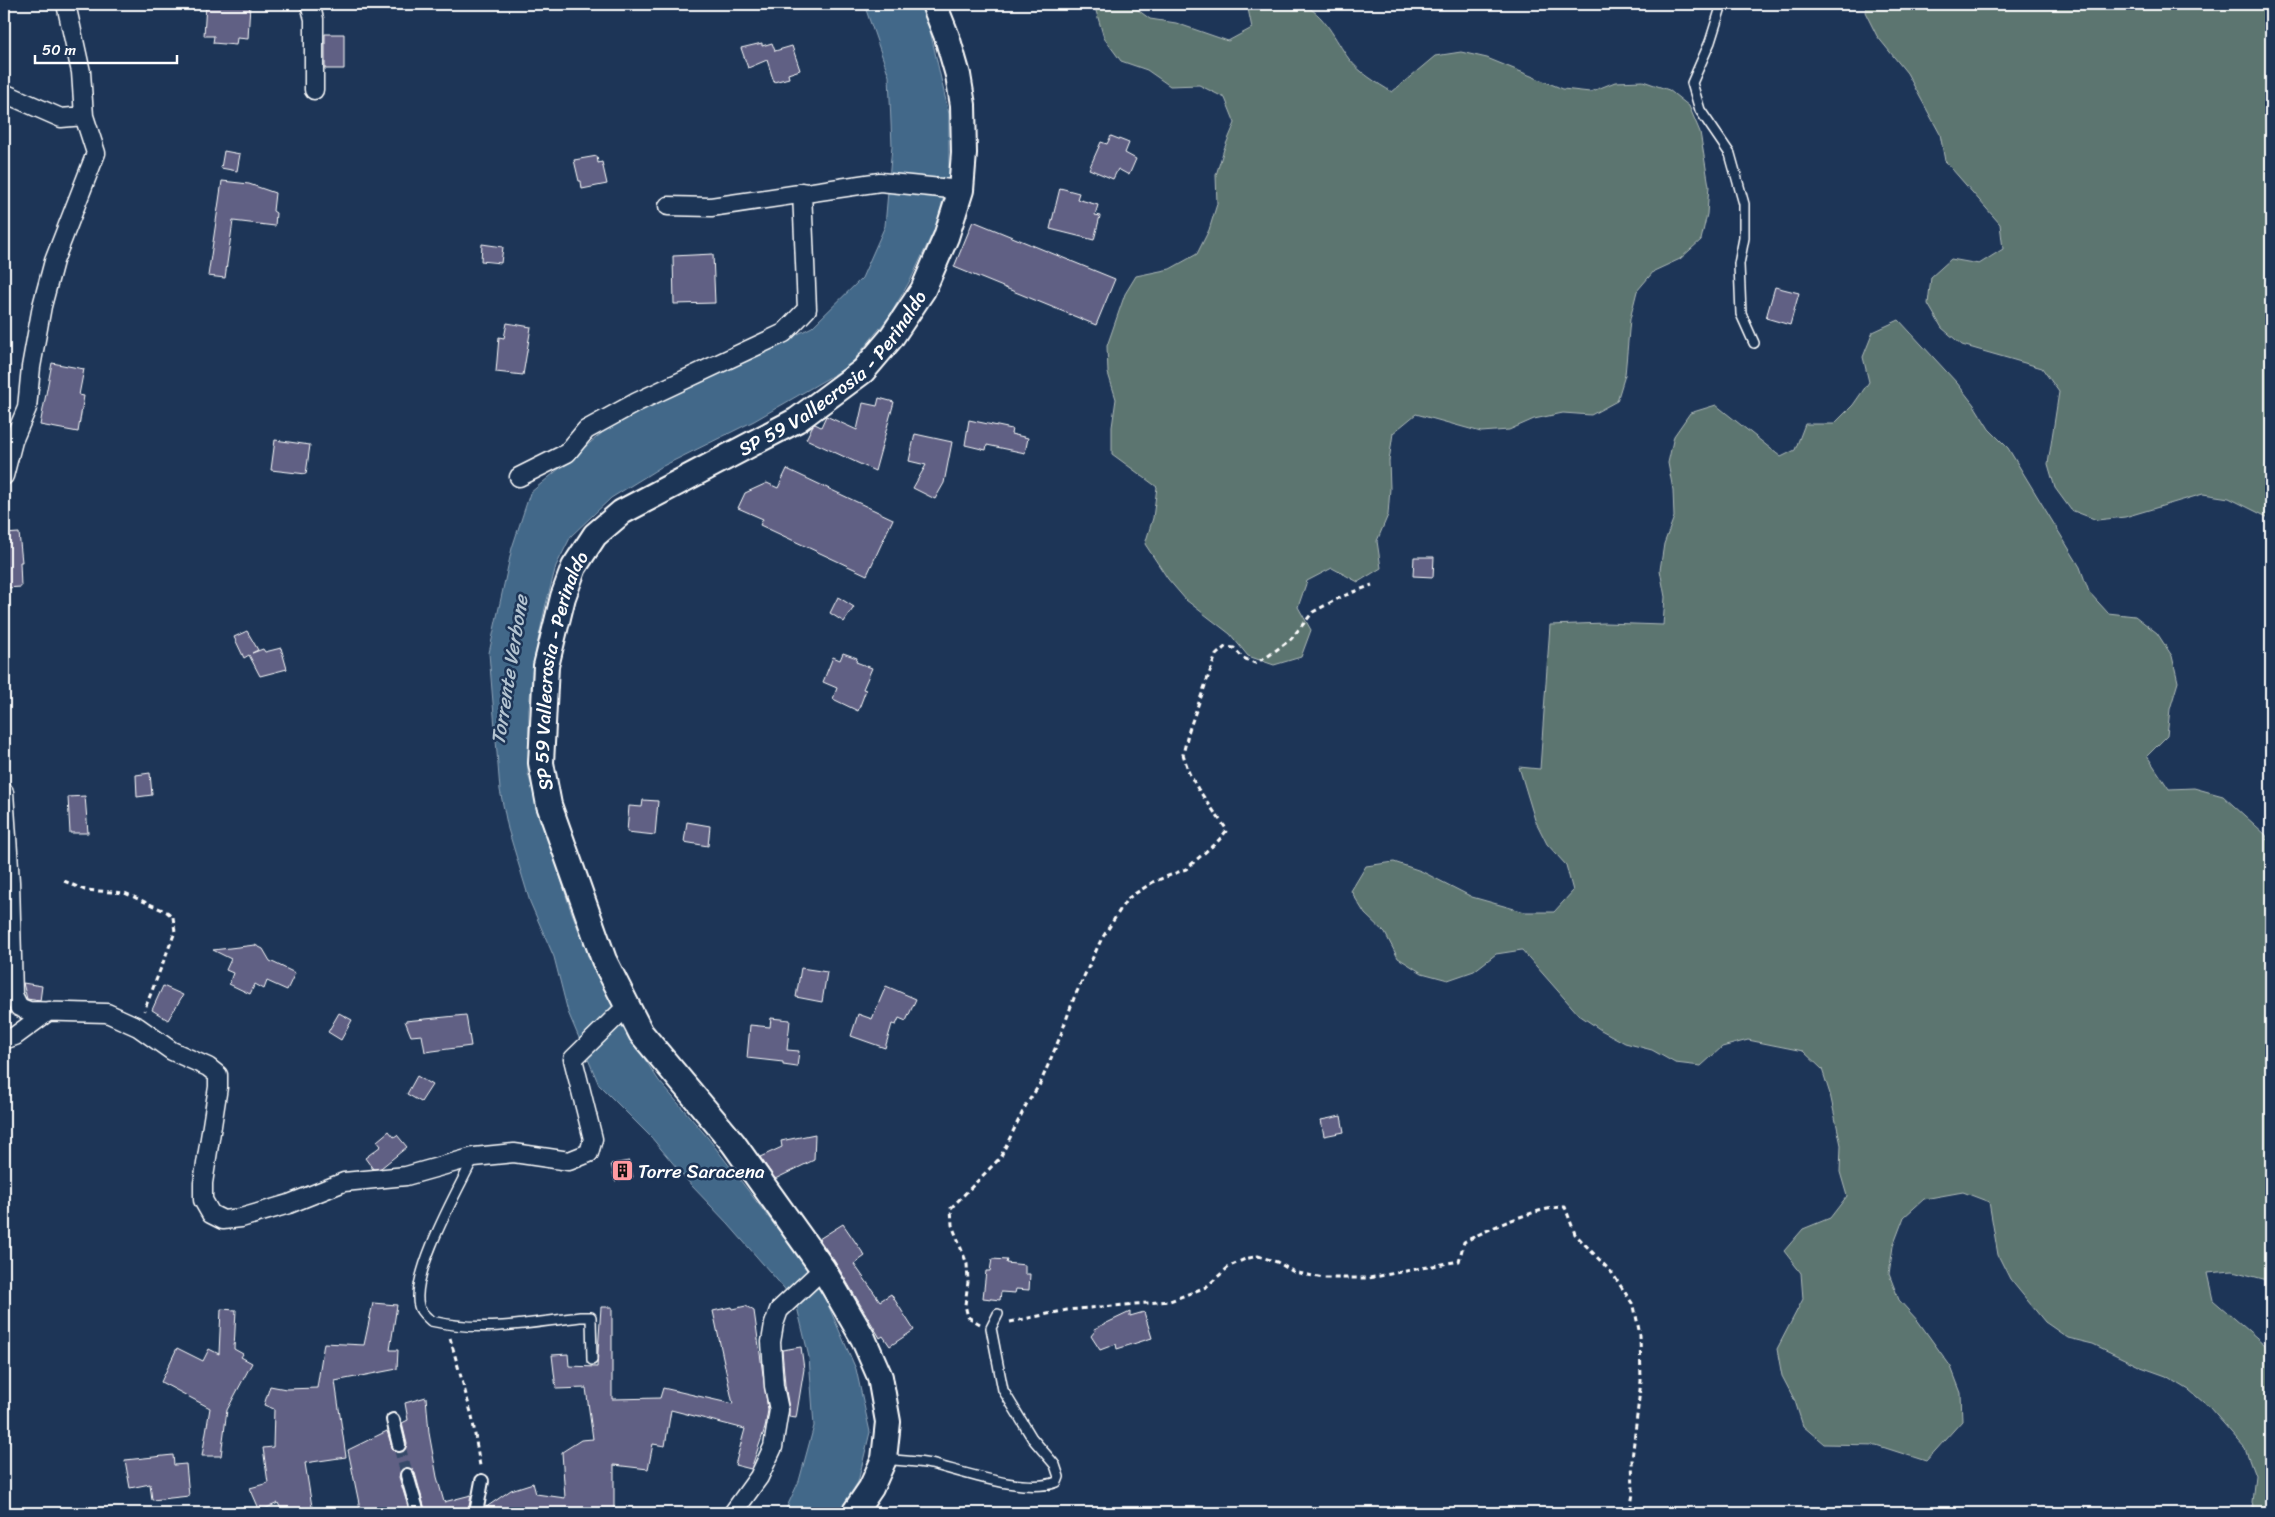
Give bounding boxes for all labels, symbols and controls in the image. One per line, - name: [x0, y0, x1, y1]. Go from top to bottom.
- scale bar: [35, 32, 178, 64]
- text: 50 m: [42, 37, 77, 63]
- street label: SP 59 Vallecrosia - Perinaldo: [732, 283, 936, 465]
- street label: SP 59 Vallecrosia - Perinaldo: [525, 544, 597, 794]
- water label: Torrente Verbone: [480, 591, 539, 747]
- place label: Torre Saracena: [638, 1155, 765, 1188]
- building icon: Torre Saracena: [610, 1159, 634, 1183]

